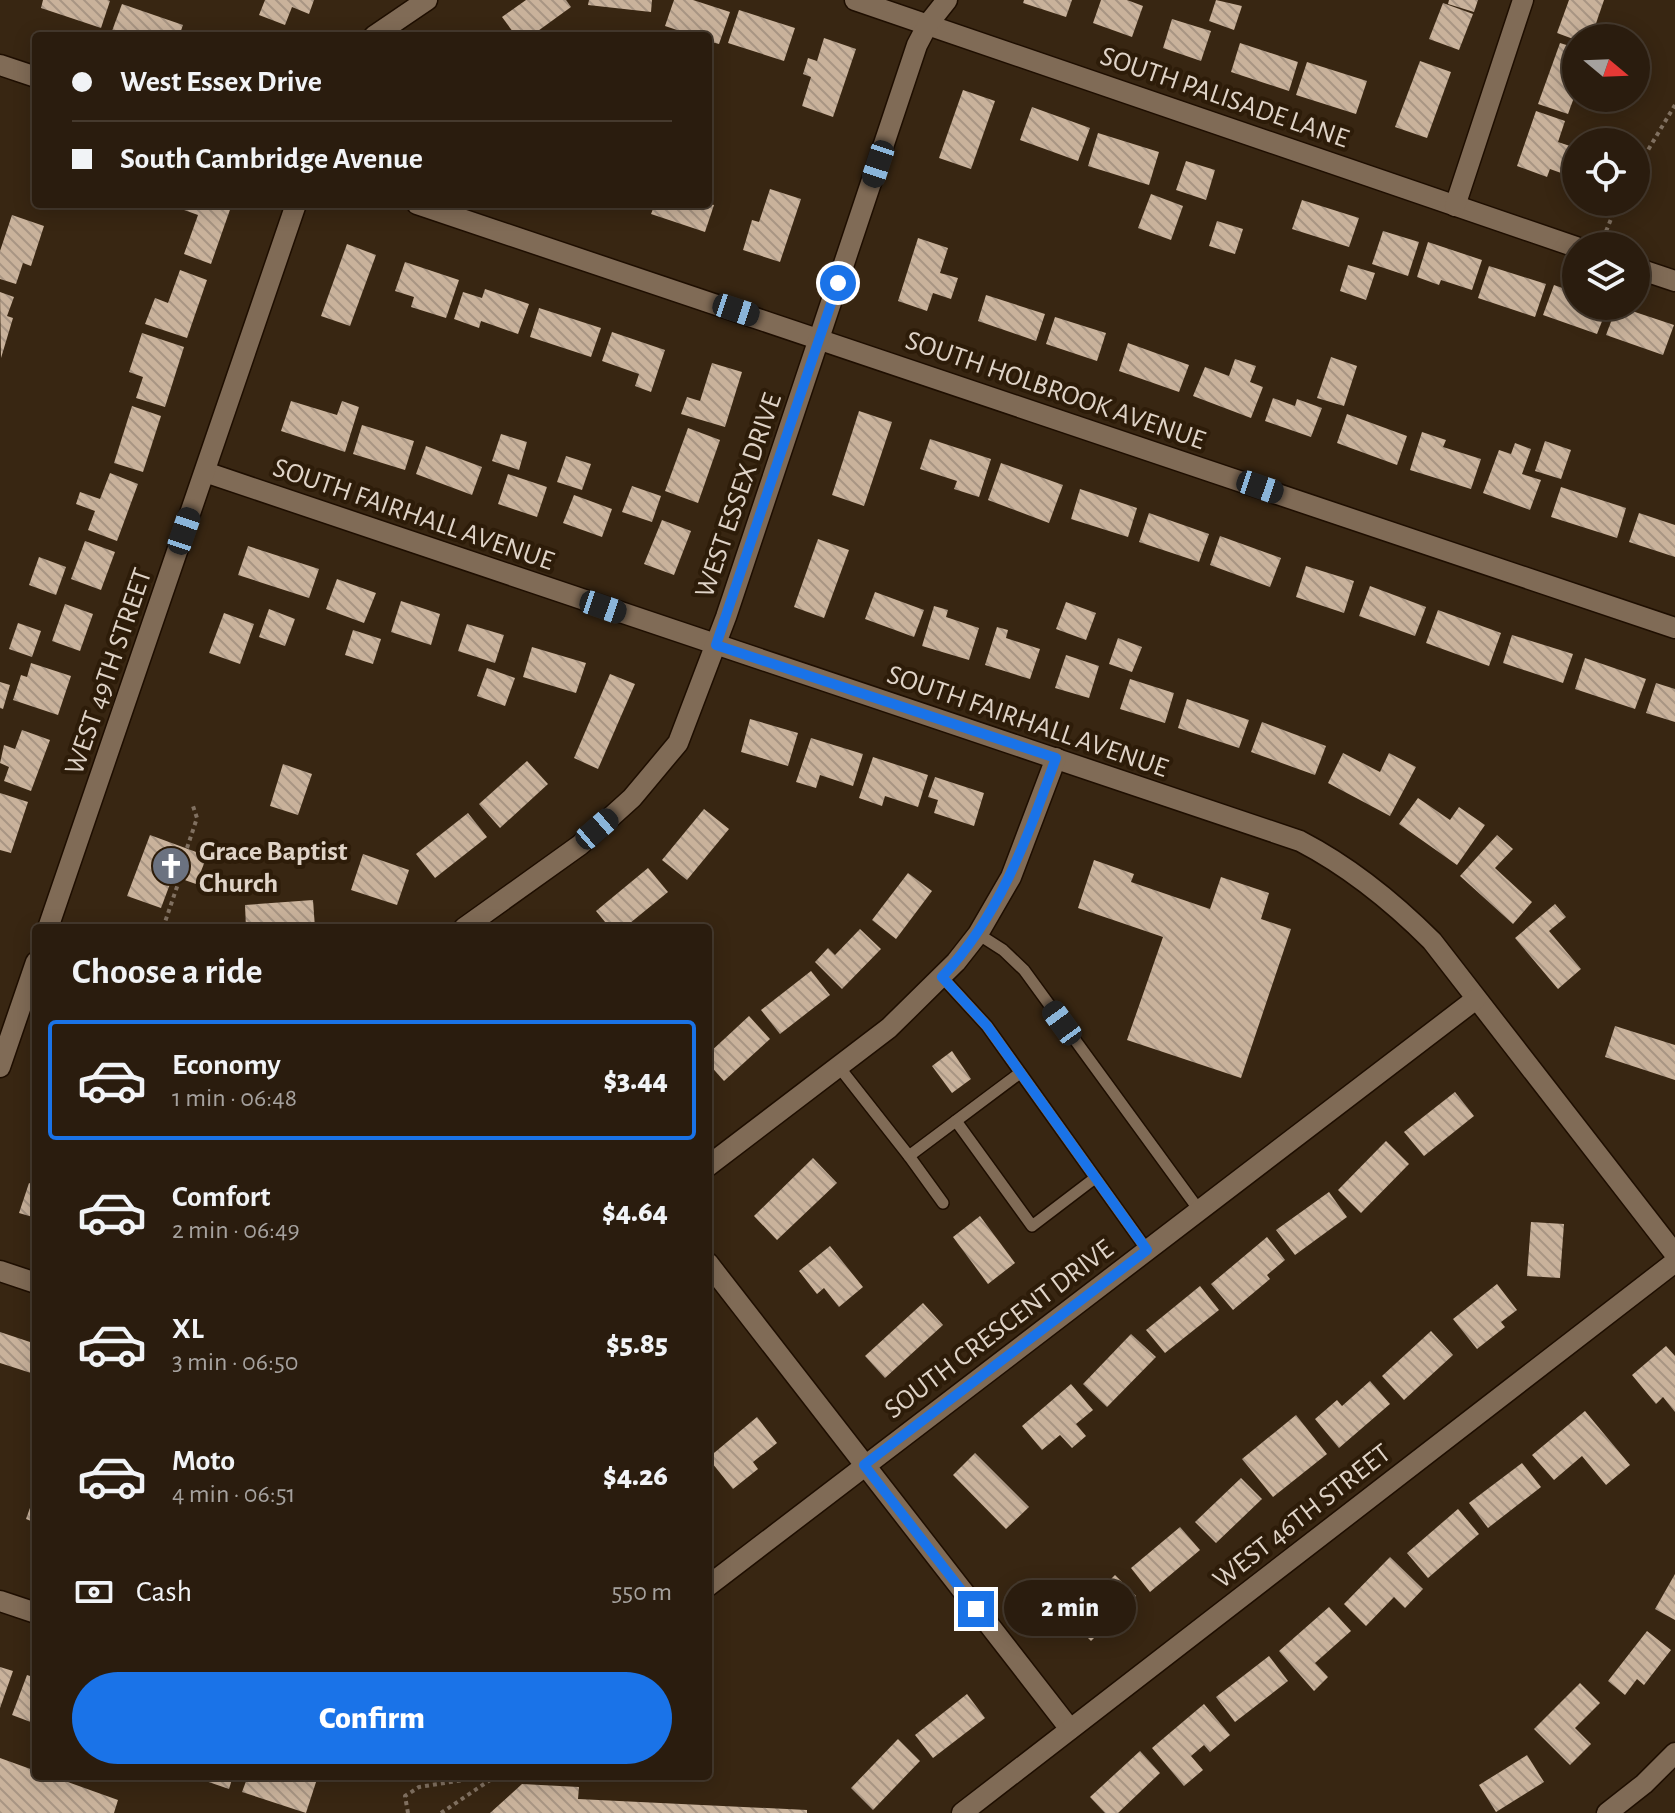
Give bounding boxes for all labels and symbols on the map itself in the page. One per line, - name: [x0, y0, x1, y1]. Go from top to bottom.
- north arrow: [1562, 24, 1650, 112]
- street label: SOUTH PALISADE LANE: [1097, 42, 1352, 154]
- car: [859, 137, 897, 191]
- route start: [820, 265, 856, 301]
- car: [709, 291, 763, 329]
- street label: SOUTH HOLBROOK AVENUE: [902, 326, 1209, 455]
- street label: WEST ESSEX DRIVE: [691, 390, 787, 601]
- street label: SOUTH FAIRHALL AVENUE: [269, 454, 557, 576]
- car: [1233, 468, 1287, 506]
- car: [165, 504, 203, 558]
- street label: WEST 49TH STREET: [60, 564, 157, 779]
- car: [576, 588, 630, 626]
- street label: SOUTH FAIRHALL AVENUE: [883, 661, 1171, 783]
- car: [571, 804, 623, 854]
- place label: Grace Baptist Church: [199, 838, 348, 898]
- church icon: Grace Baptist Church: [150, 845, 192, 887]
- car: [1038, 997, 1086, 1049]
- street label: SOUTH CRESCENT DRIVE: [880, 1235, 1119, 1424]
- street label: WEST 46TH STREET: [1208, 1439, 1396, 1594]
- callout: 2 min: [1004, 1581, 1136, 1637]
- route end: [958, 1591, 994, 1627]

